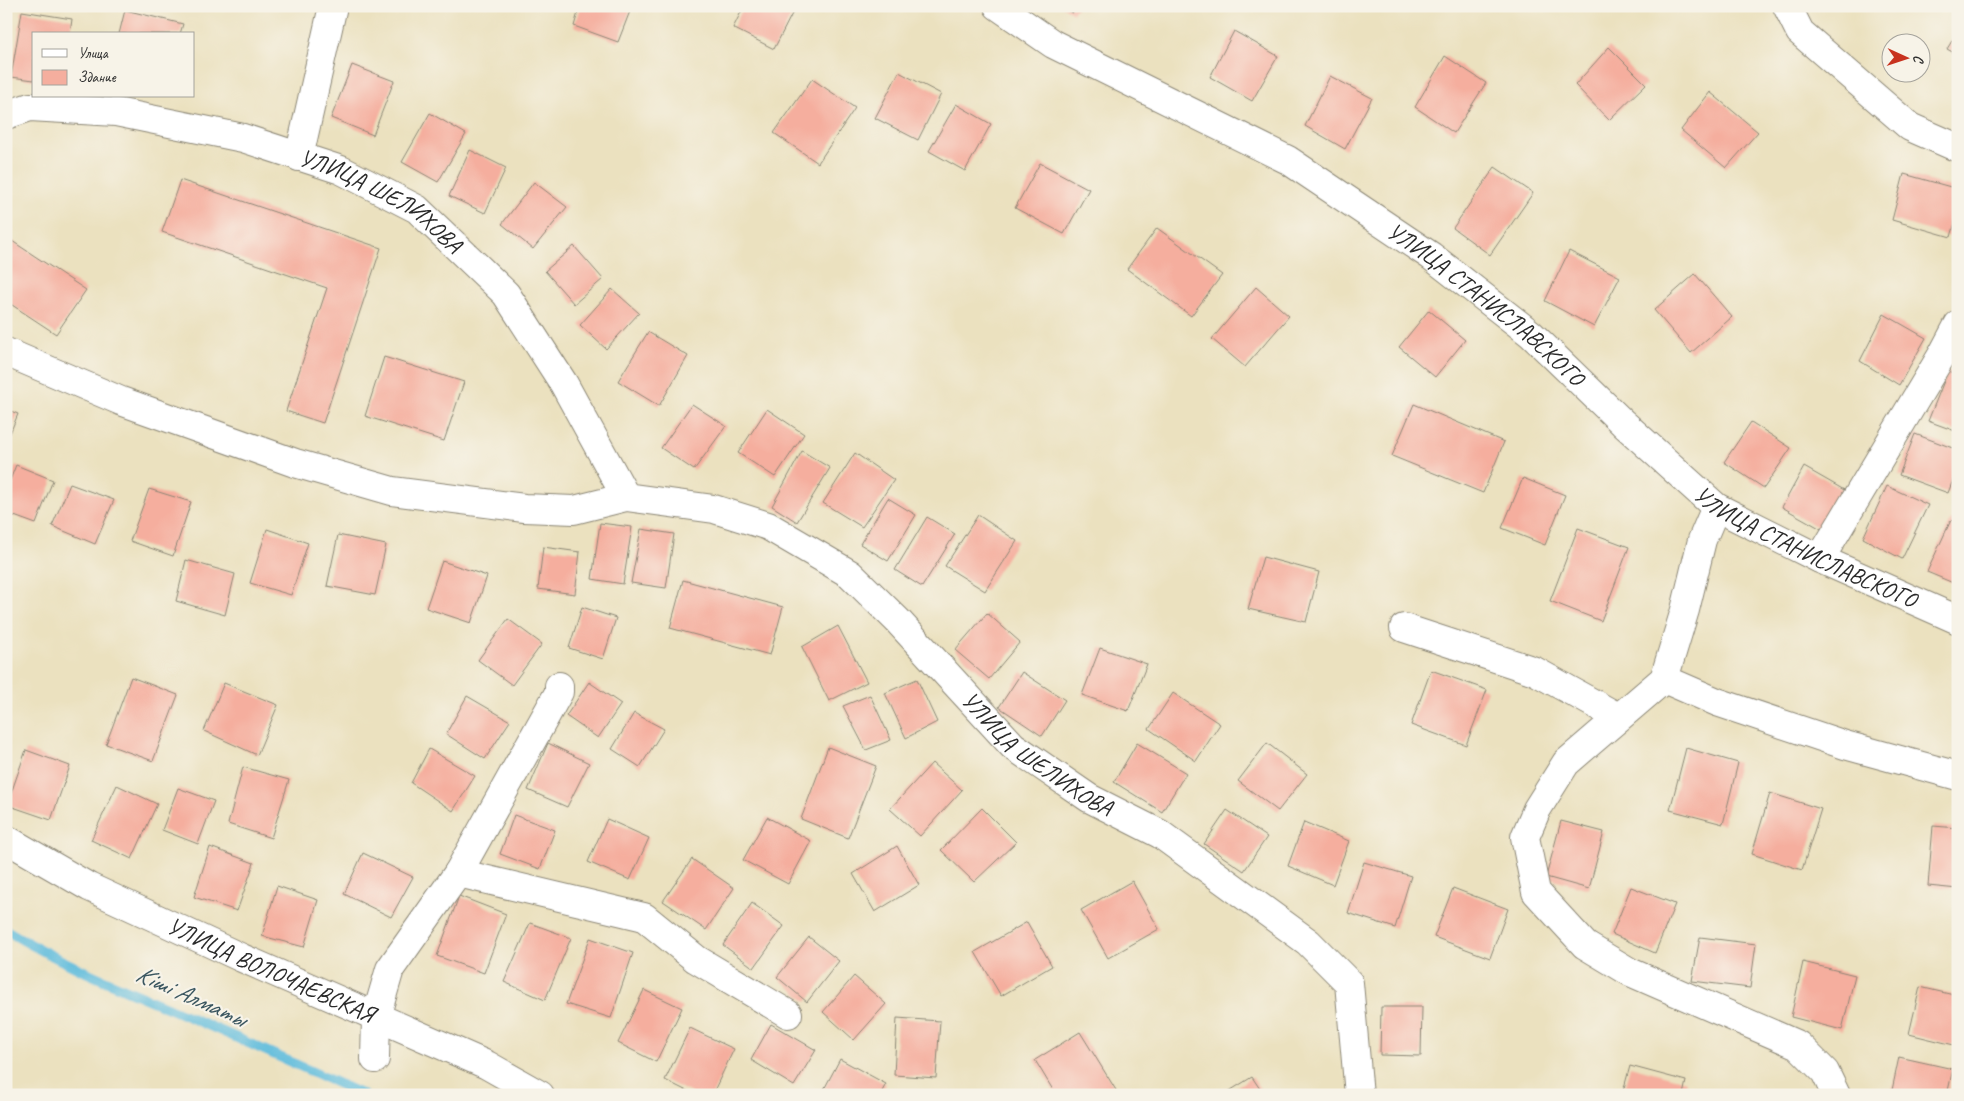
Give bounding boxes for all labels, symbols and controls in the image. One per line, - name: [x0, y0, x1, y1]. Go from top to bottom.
- legend: [32, 32, 195, 98]
- north arrow: [1882, 32, 1932, 82]
- text: Улица: [78, 44, 109, 63]
- text: С: [1910, 55, 1927, 65]
- text: Здание: [78, 68, 117, 87]
- street label: УЛИЦА ШЕЛИХОВА: [296, 142, 469, 260]
- street label: УЛИЦА СТАНИСЛАВСКОГО: [1381, 216, 1592, 394]
- street label: УЛИЦА СТАНИСЛАВСКОГО: [1688, 479, 1923, 616]
- street label: УЛИЦА ШЕЛИХОВА: [955, 685, 1119, 823]
- street label: УЛИЦА ВОЛОЧАЕВСКАЯ: [163, 911, 382, 1030]
- water label: Кіші Алматы: [131, 958, 254, 1036]

